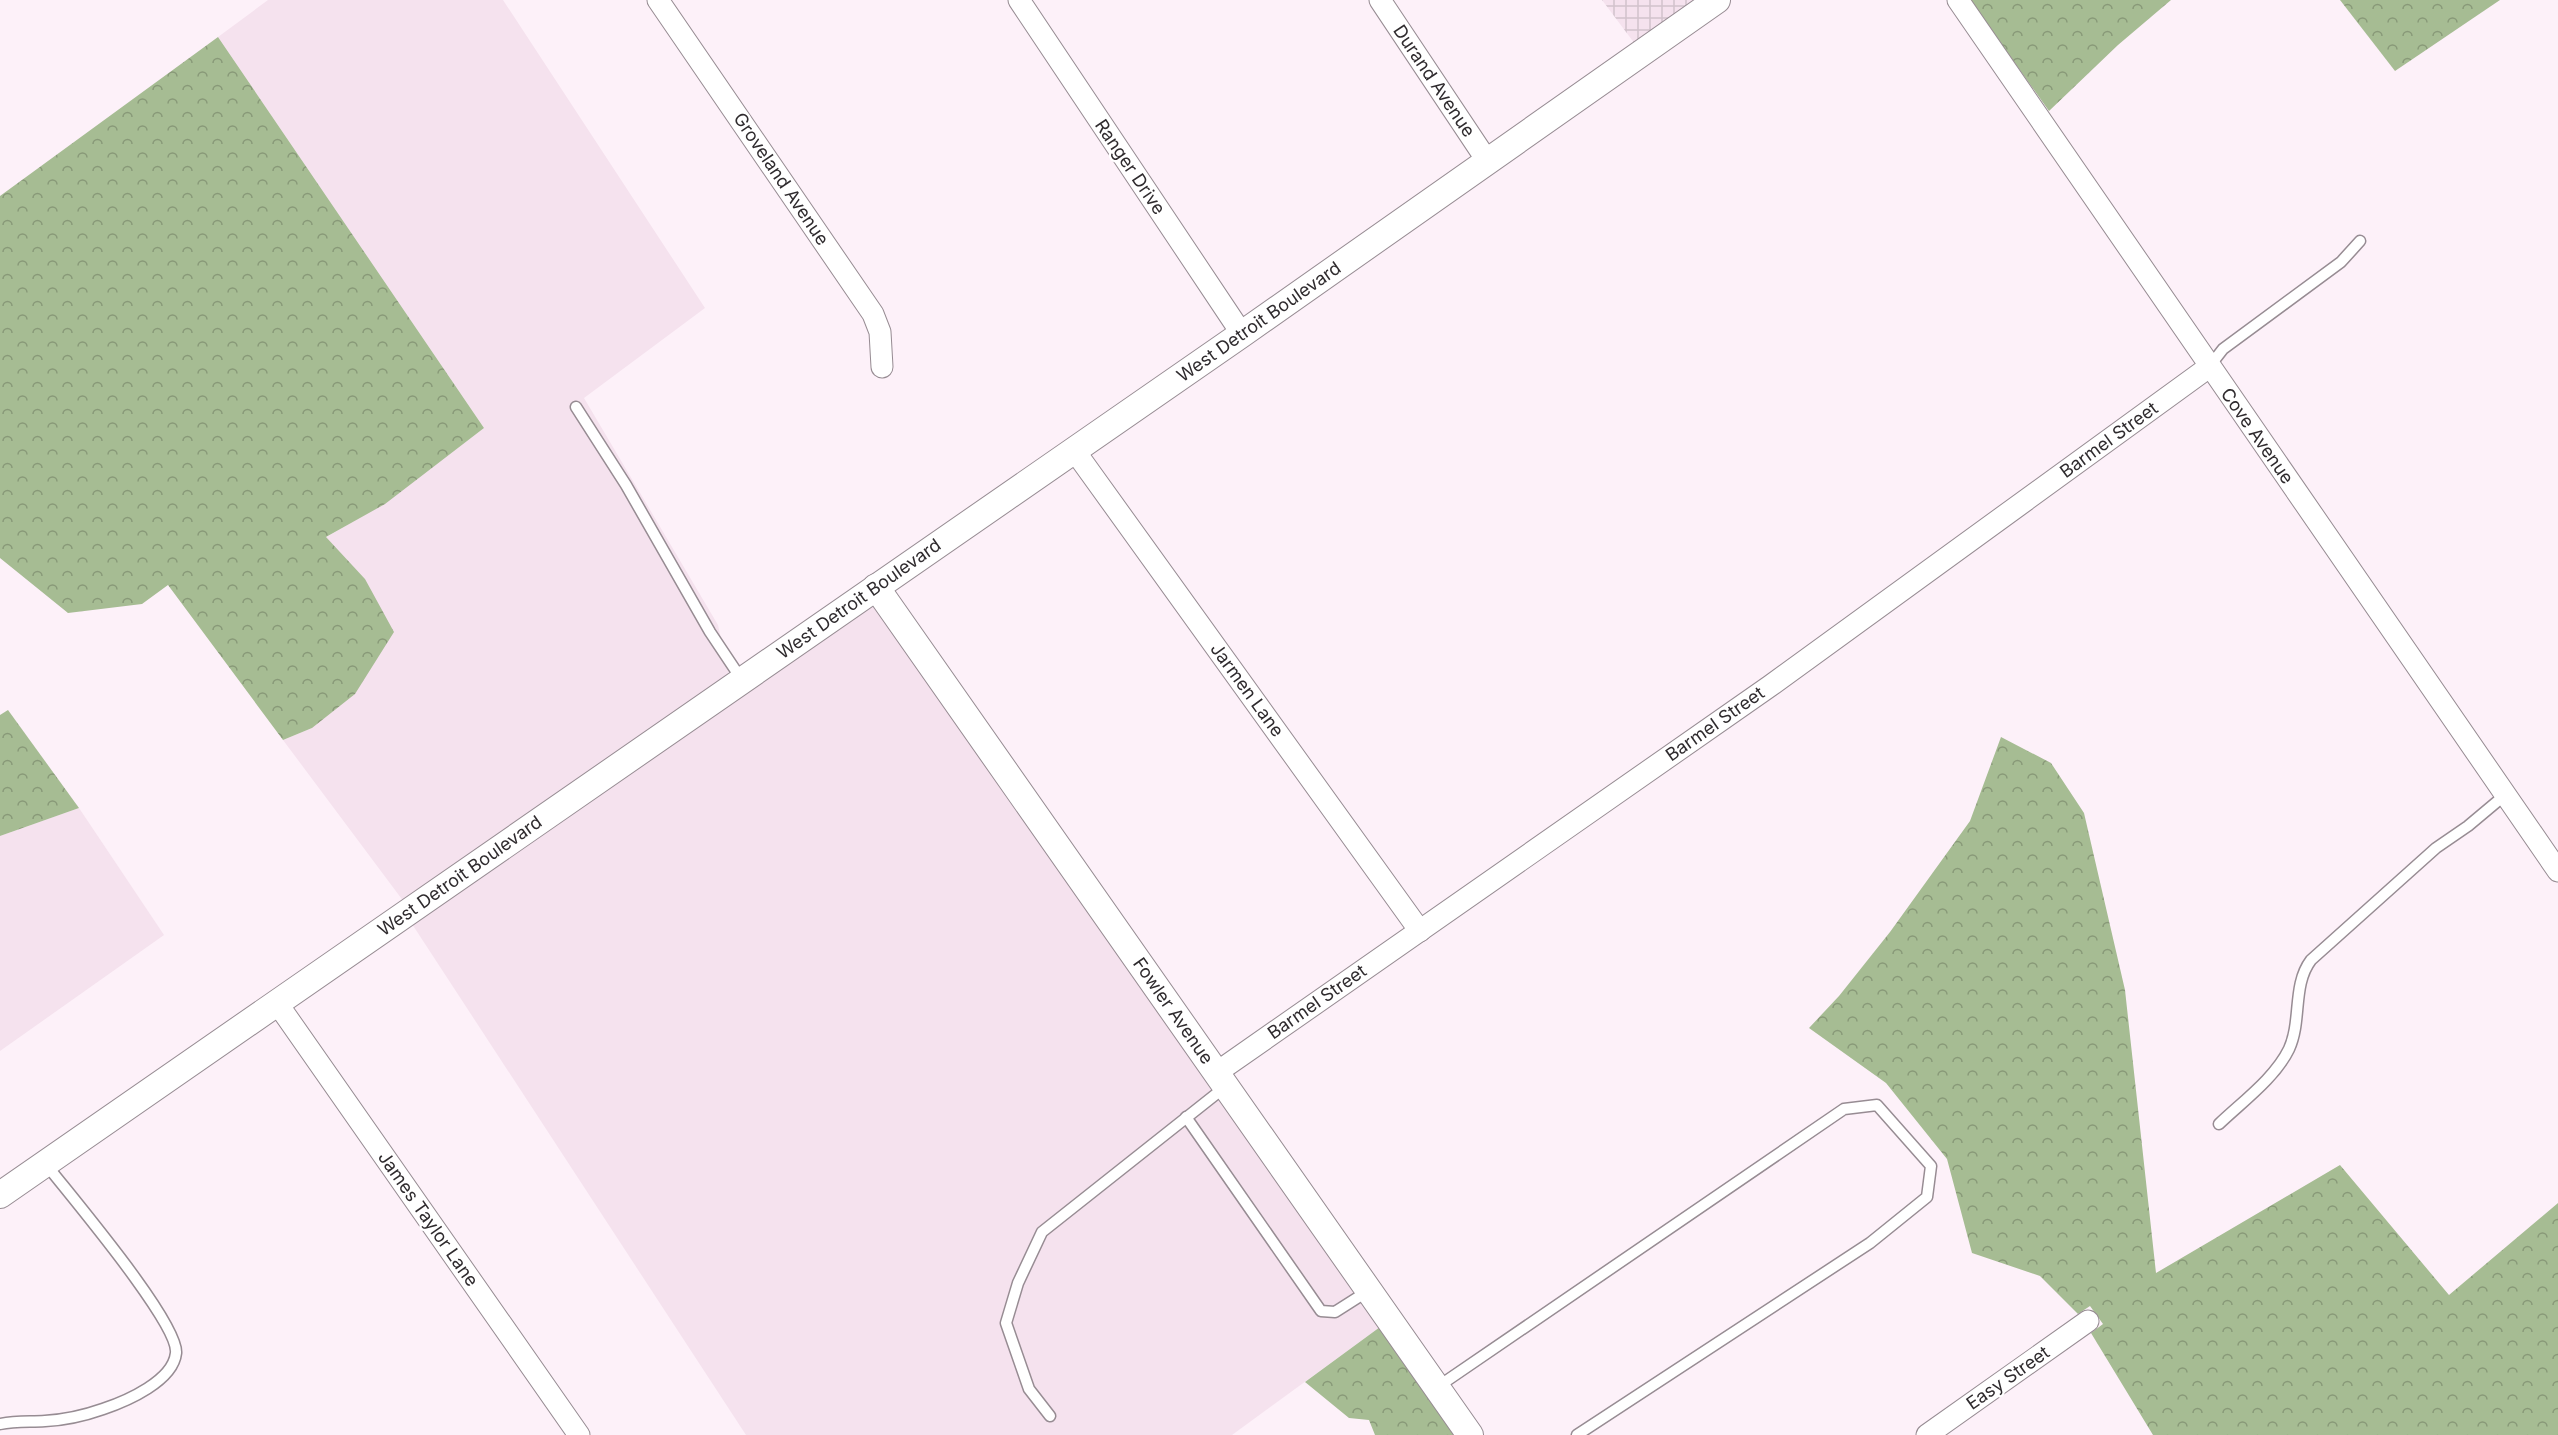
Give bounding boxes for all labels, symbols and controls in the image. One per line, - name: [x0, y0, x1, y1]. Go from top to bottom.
- street label: Durand Avenue: [1389, 21, 1480, 141]
- street label: Groveland Avenue: [729, 109, 833, 249]
- street label: Ranger Drive: [1091, 115, 1170, 218]
- street label: West Detroit Boulevard: [1173, 257, 1345, 386]
- street label: Cove Avenue: [2217, 384, 2298, 488]
- street label: Barmel Street: [2056, 397, 2162, 482]
- street label: West Detroit Boulevard: [773, 534, 945, 663]
- street label: Jarmen Lane: [1206, 639, 1288, 741]
- street label: Barmel Street: [1661, 682, 1768, 765]
- street label: West Detroit Boulevard: [374, 811, 546, 940]
- street label: Fowler Avenue: [1129, 953, 1218, 1068]
- street label: Barmel Street: [1263, 960, 1370, 1043]
- street label: James Taylor Lane: [374, 1147, 483, 1290]
- street label: Easy Street: [1962, 1341, 2053, 1414]

